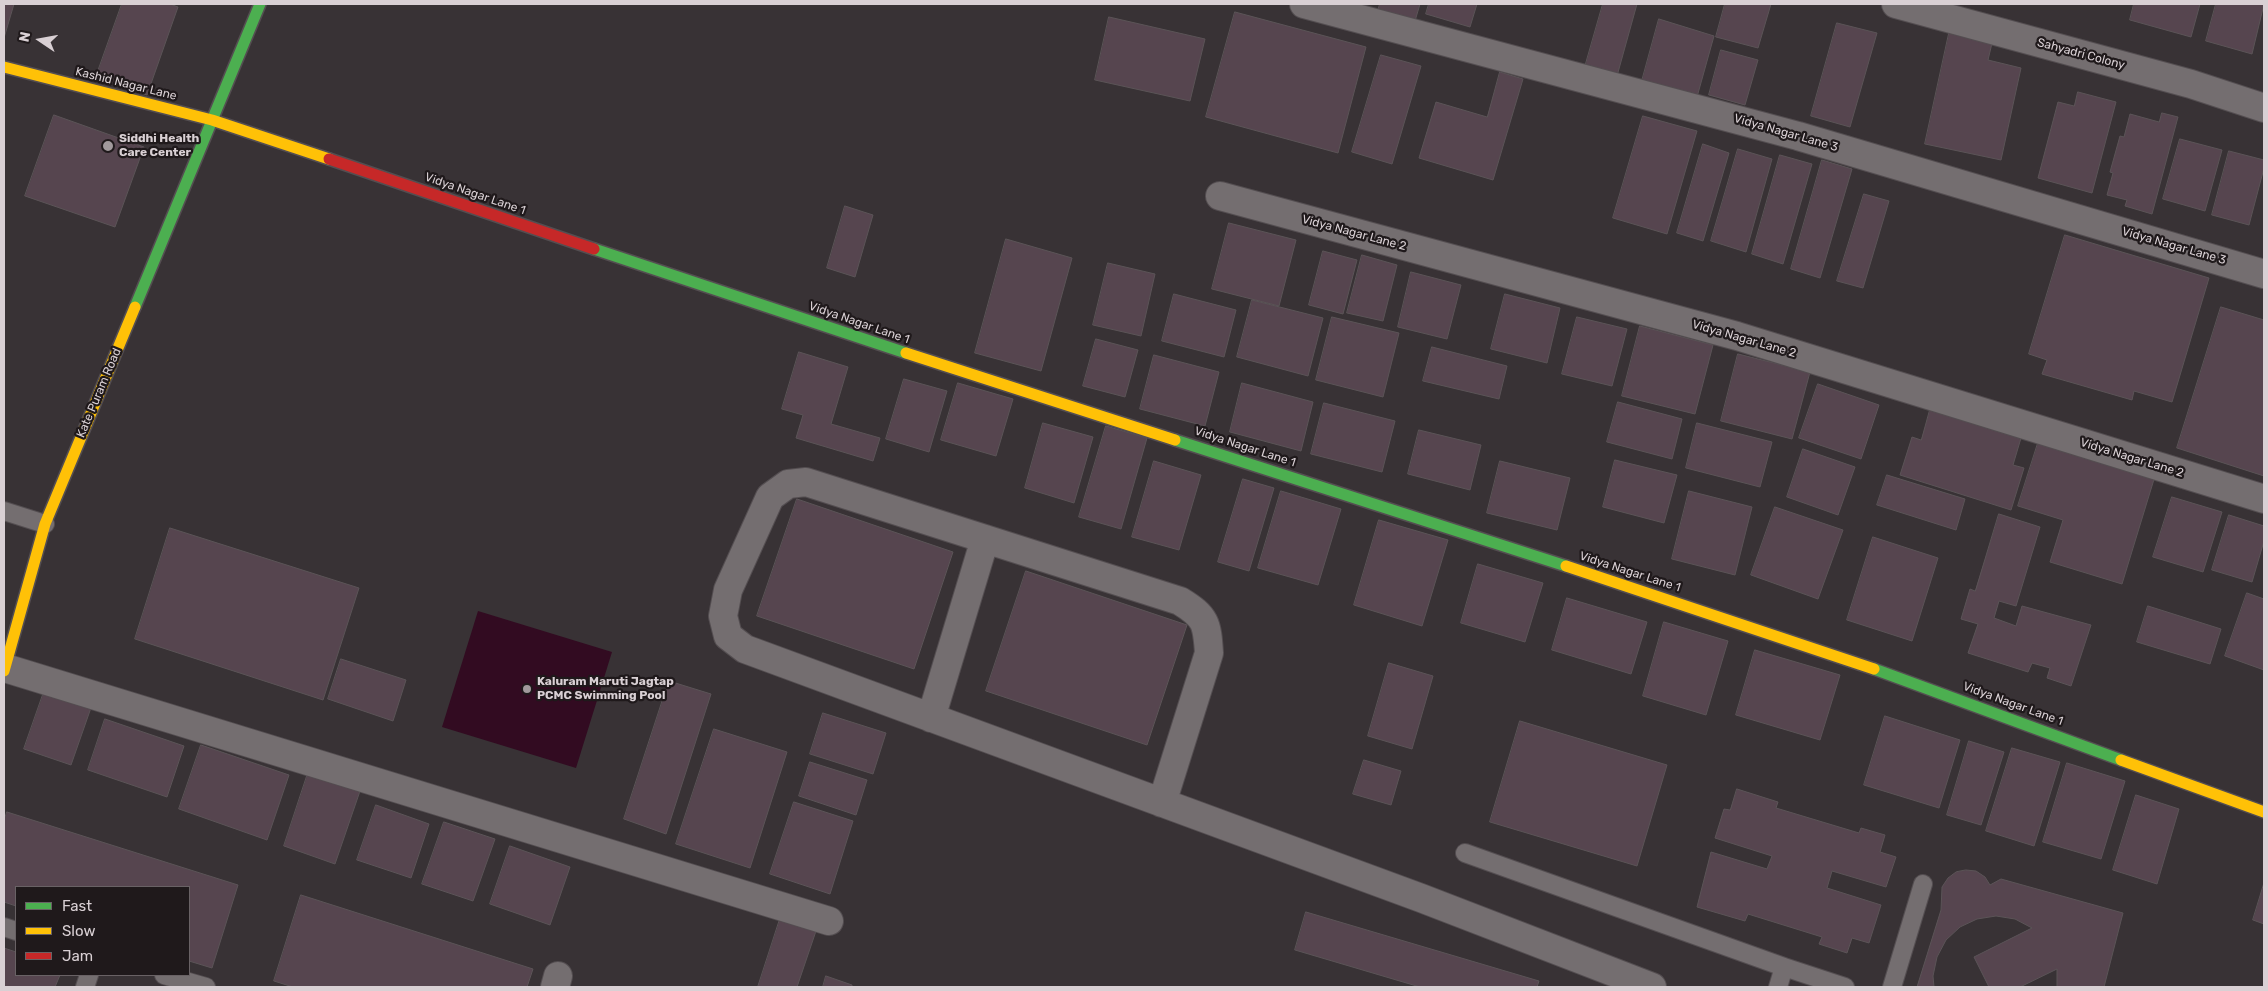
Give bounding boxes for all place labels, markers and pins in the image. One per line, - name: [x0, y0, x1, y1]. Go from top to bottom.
- place label: Siddhi Health Care Center: [119, 132, 199, 160]
- marker: Siddhi Health Care Center: [101, 139, 115, 153]
- place label: Kaluram Maruti Jagtap PCMC Swimming Pool: [537, 675, 674, 703]
- marker: Kaluram Maruti Jagtap PCMC Swimming Pool: [521, 683, 533, 695]

